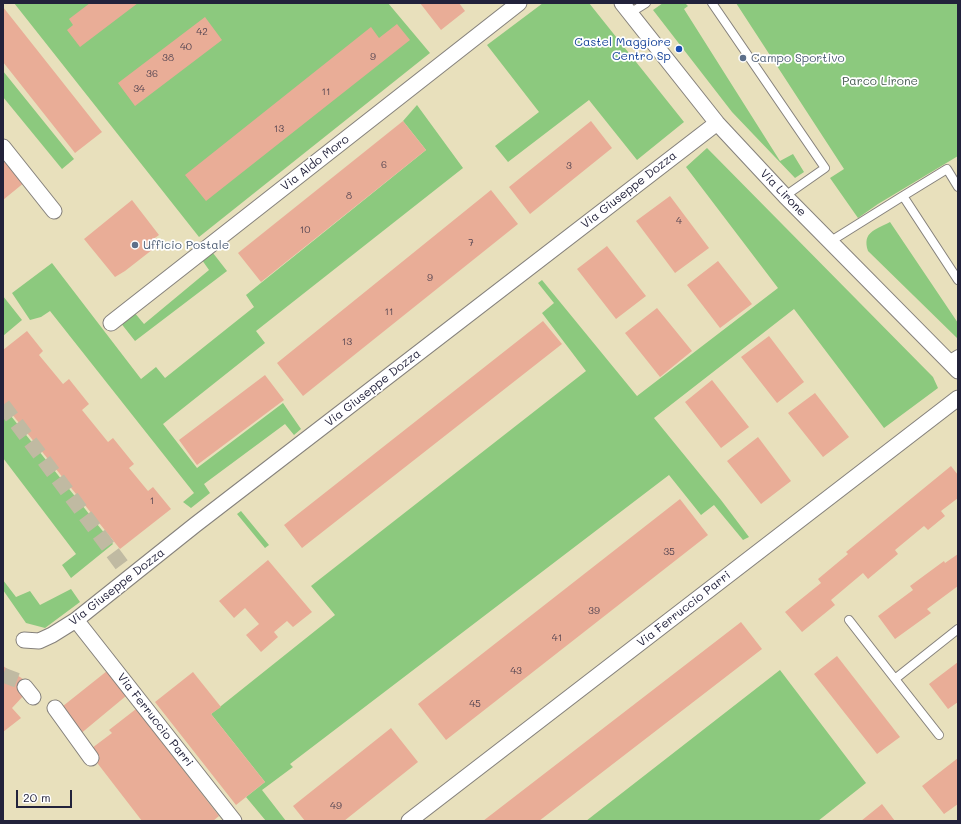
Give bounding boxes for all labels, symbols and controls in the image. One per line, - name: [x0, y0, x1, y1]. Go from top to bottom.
- house number: 42: [196, 26, 208, 38]
- place label: Castel Maggiore Centro Sp: [574, 35, 671, 63]
- house number: 40: [180, 41, 192, 53]
- marker: Castel Maggiore Centro Sp: [674, 44, 684, 54]
- house number: 9: [370, 51, 376, 63]
- place label: Campo Sportivo: [751, 51, 845, 65]
- house number: 38: [162, 52, 174, 64]
- marker: Campo Sportivo: [738, 53, 748, 63]
- house number: 36: [146, 68, 158, 80]
- park label: Parco Lirone: [842, 74, 918, 88]
- house number: 34: [133, 83, 145, 95]
- house number: 11: [322, 86, 330, 98]
- house number: 13: [274, 123, 284, 135]
- street label: Via Aldo Moro: [278, 132, 352, 194]
- street label: Via Giuseppe Dozza: [578, 148, 680, 232]
- house number: 6: [381, 159, 387, 171]
- house number: 3: [566, 160, 572, 172]
- street label: Via Lirone: [757, 166, 809, 220]
- house number: 8: [346, 190, 352, 202]
- house number: 4: [676, 215, 682, 227]
- house number: 10: [300, 224, 310, 236]
- house number: 7: [468, 237, 474, 249]
- place label: Ufficio Postale: [143, 238, 229, 252]
- marker: Ufficio Postale: [130, 240, 140, 250]
- house number: 9: [427, 272, 433, 284]
- house number: 11: [385, 306, 393, 318]
- house number: 13: [342, 336, 352, 348]
- street label: Via Giuseppe Dozza: [322, 346, 424, 430]
- house number: 1: [150, 495, 154, 507]
- street label: Via Giuseppe Dozza: [66, 545, 168, 629]
- house number: 35: [663, 546, 675, 558]
- street label: Via Ferruccio Parri: [634, 568, 734, 650]
- house number: 39: [588, 605, 600, 617]
- house number: 41: [552, 632, 562, 644]
- house number: 43: [510, 665, 522, 677]
- street label: Via Ferruccio Parri: [114, 670, 196, 770]
- house number: 45: [469, 698, 481, 710]
- scale bar: [18, 782, 74, 808]
- text: 20 m: [23, 789, 51, 805]
- house number: 49: [330, 800, 342, 812]

